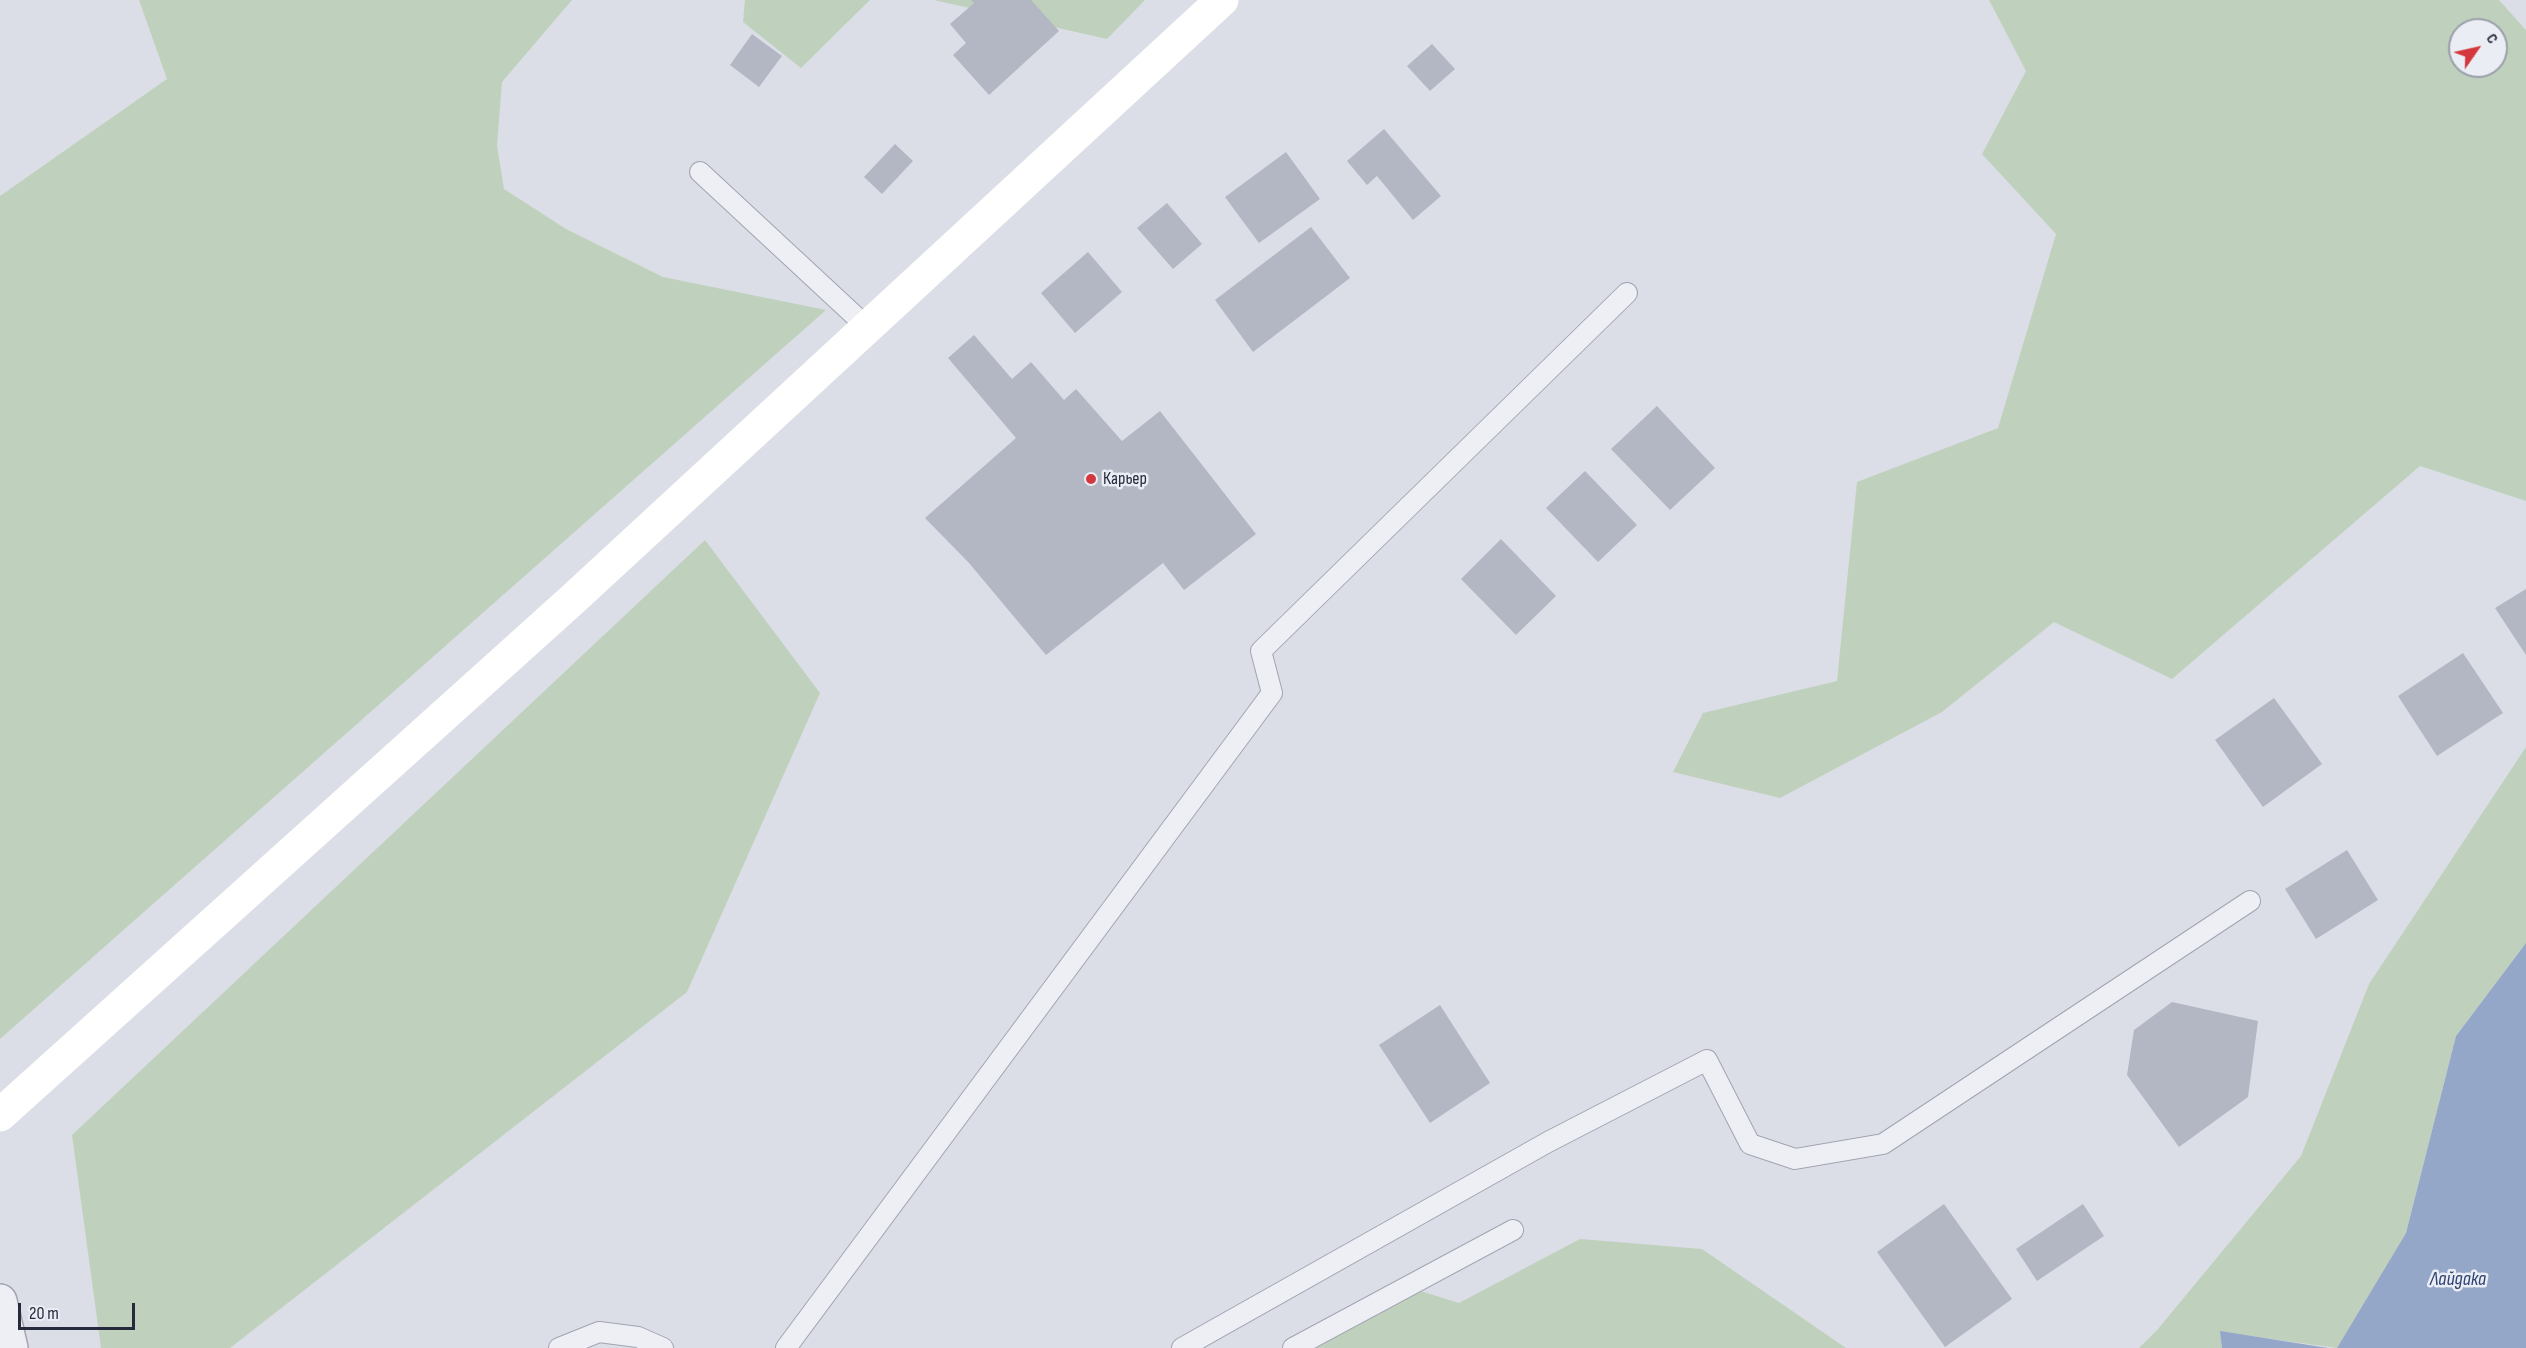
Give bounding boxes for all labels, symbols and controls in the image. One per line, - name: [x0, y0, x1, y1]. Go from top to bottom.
- north arrow: [2448, 18, 2508, 78]
- text: С: [2482, 30, 2502, 47]
- place label: Карьер: [1103, 468, 1147, 490]
- marker: Карьер: [1084, 472, 1098, 486]
- water label: Лайдака: [2430, 1268, 2486, 1292]
- scale bar: [21, 1291, 138, 1329]
- text: 20 m: [29, 1303, 59, 1324]

